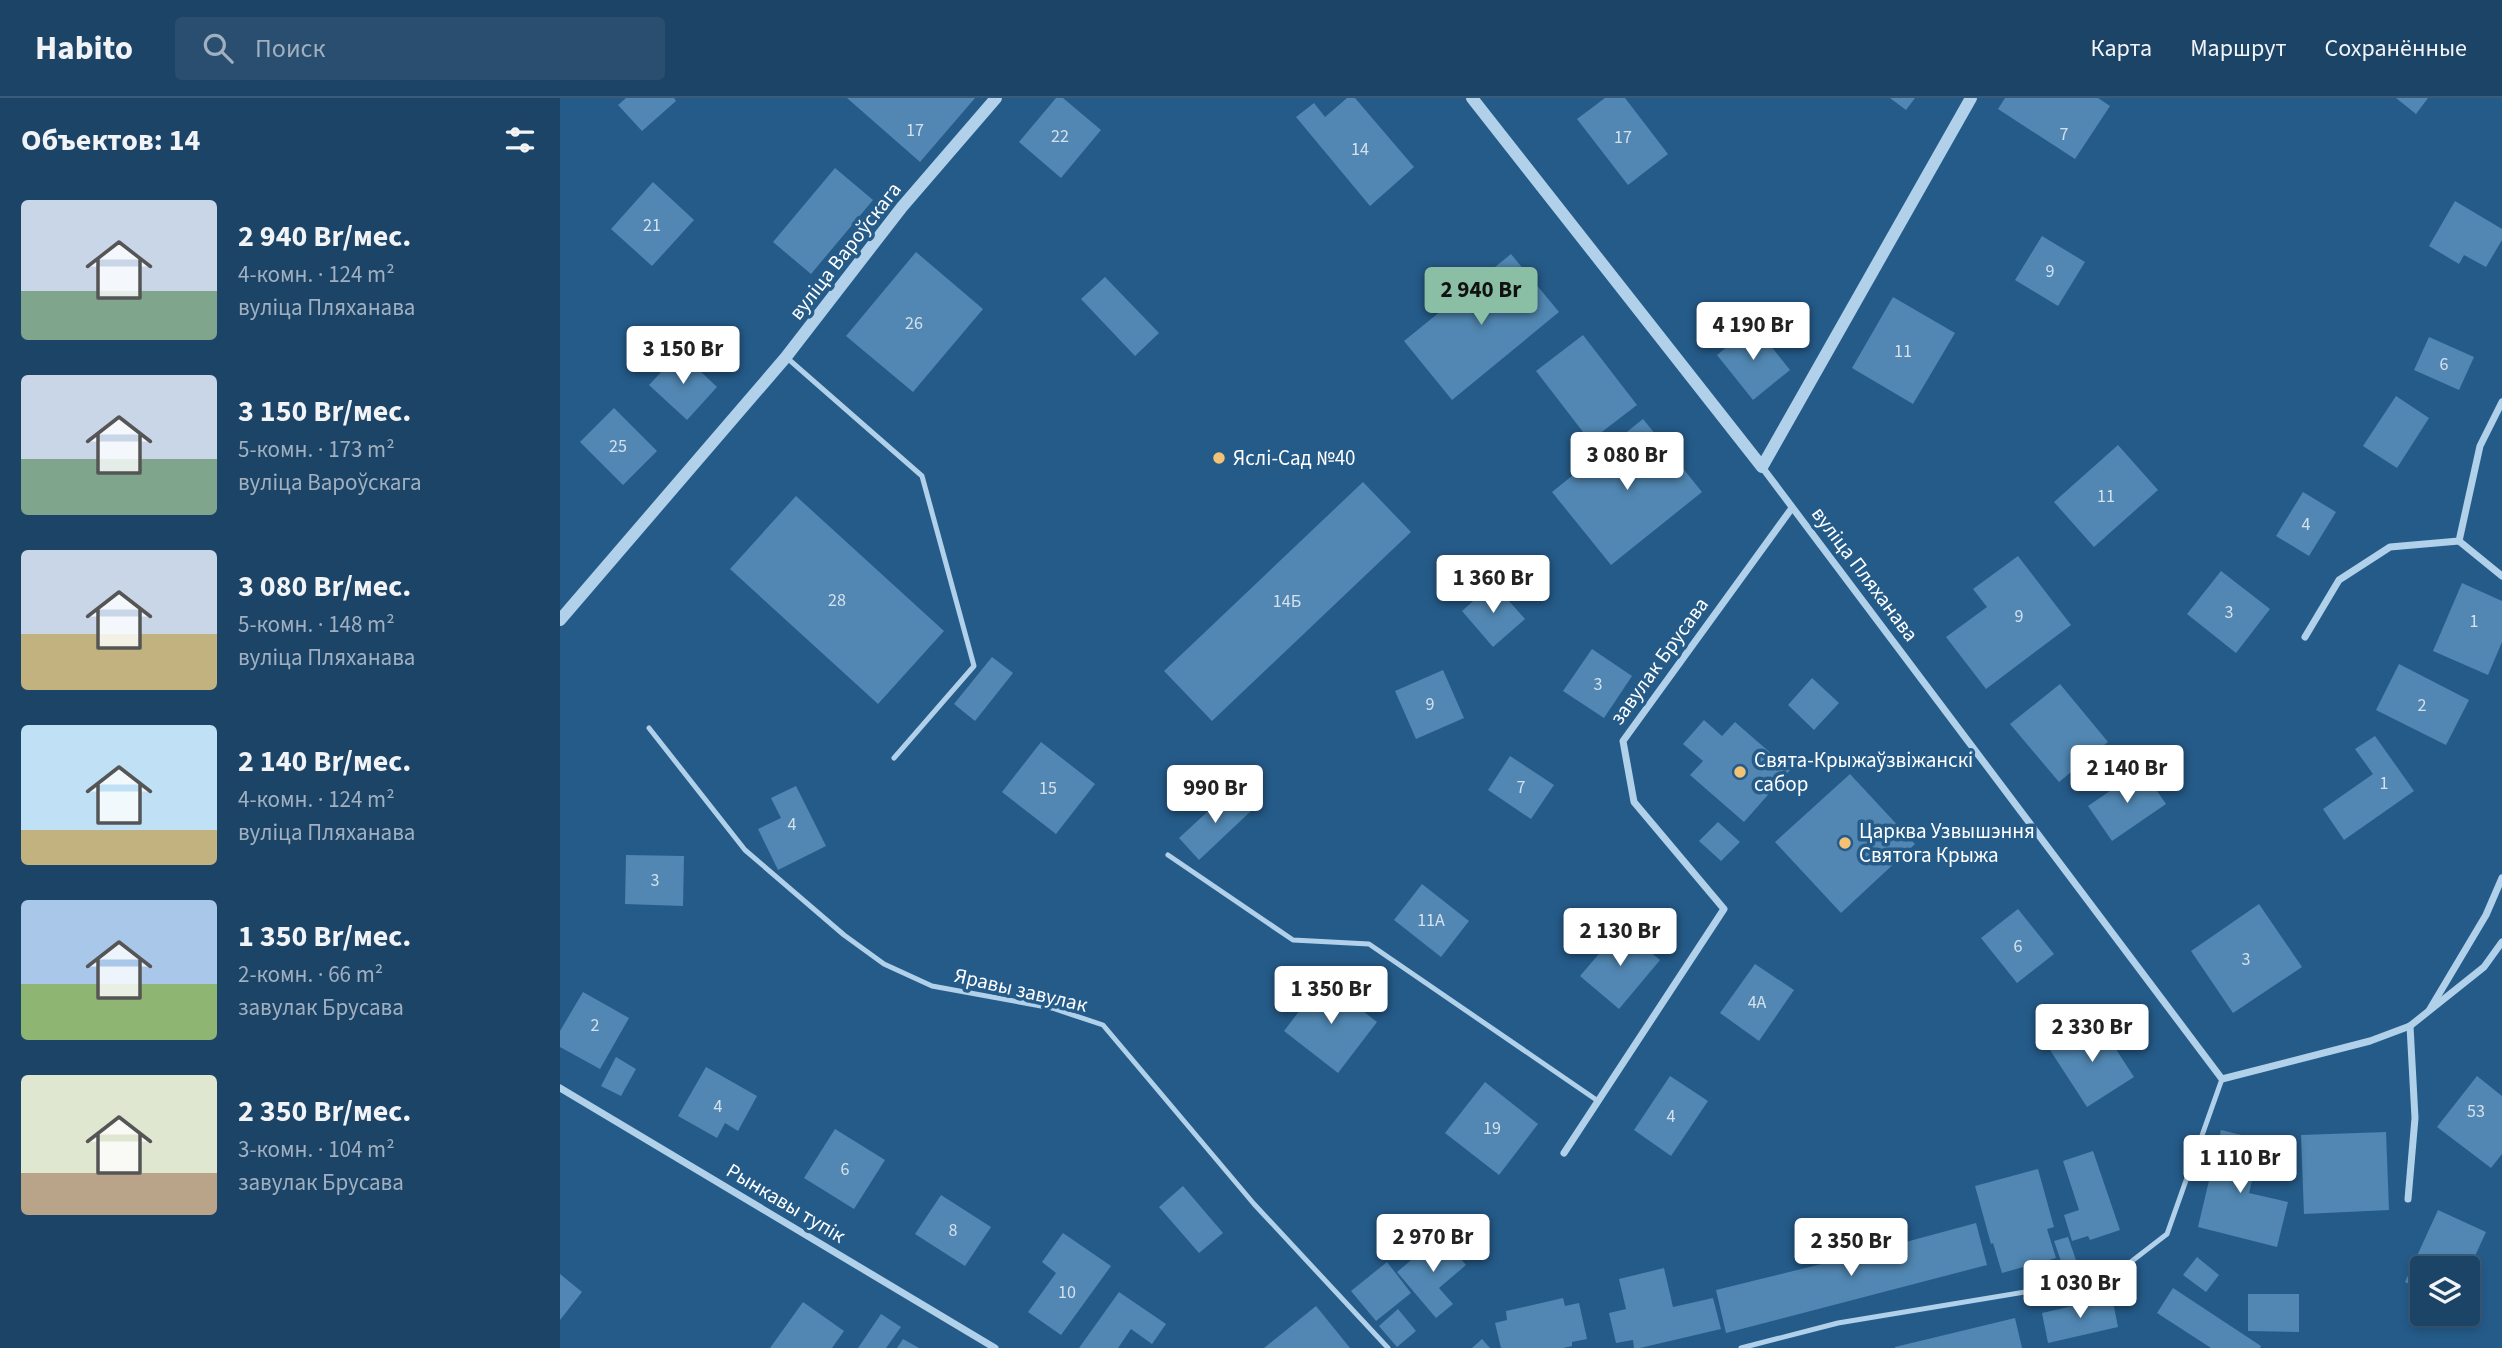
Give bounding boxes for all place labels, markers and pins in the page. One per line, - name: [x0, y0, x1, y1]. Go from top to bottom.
- pin: 2 940 Br: [1409, 268, 1553, 327]
- pin: 4 190 Br: [1681, 302, 1825, 362]
- pin: 3 150 Br: [611, 327, 755, 386]
- pin: 3 080 Br: [1555, 432, 1699, 492]
- place label: Яслі-Сад №40: [1233, 443, 1356, 473]
- marker: Яслі-Сад №40: [1211, 450, 1227, 466]
- pin: 1 360 Br: [1421, 556, 1565, 615]
- place label: Свята-Крыжаўзвіжанскі сабор: [1754, 745, 1973, 799]
- pin: 2 140 Br: [2055, 746, 2199, 805]
- marker: Свята-Крыжаўзвіжанскі сабор: [1732, 764, 1748, 780]
- pin: 990 Br: [1158, 766, 1272, 825]
- place label: Царква Узвышэння Святога Крыжа: [1859, 816, 2035, 870]
- marker: Царква Узвышэння Святога Крыжа: [1837, 835, 1853, 851]
- pin: 2 130 Br: [1548, 908, 1692, 968]
- pin: 1 350 Br: [1259, 967, 1403, 1026]
- pin: 2 330 Br: [2020, 1004, 2164, 1064]
- pin: 1 110 Br: [2168, 1136, 2312, 1195]
- pin: 2 970 Br: [1361, 1214, 1505, 1274]
- pin: 2 350 Br: [1779, 1218, 1923, 1278]
- pin: 1 030 Br: [2008, 1260, 2152, 1320]

